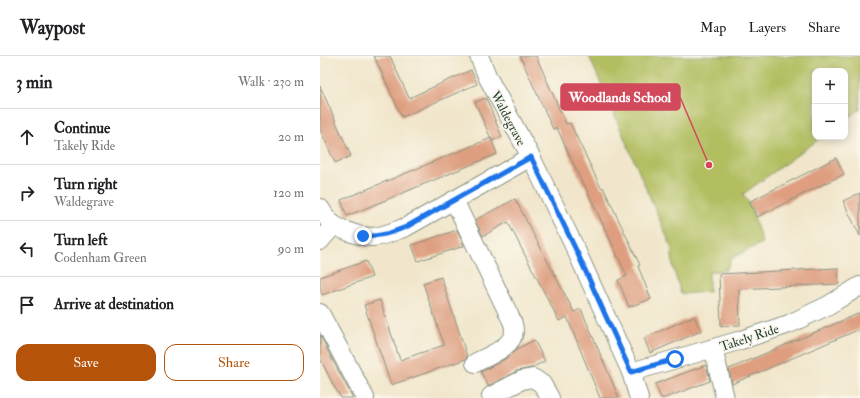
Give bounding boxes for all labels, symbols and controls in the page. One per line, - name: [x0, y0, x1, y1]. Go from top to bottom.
- text: Waypost: [20, 16, 85, 40]
- text: Map: [700, 19, 726, 36]
- text: Layers: [748, 19, 786, 36]
- text: Share: [808, 19, 840, 36]
- map controls: [812, 68, 848, 140]
- button: +: [812, 68, 848, 104]
- text: 3 min: [16, 72, 53, 93]
- text: Walk · 230 m: [238, 74, 304, 90]
- callout: Woodlands School: [561, 84, 680, 110]
- street label: Waldegrave: [487, 87, 529, 149]
- text: Woodlands School: [568, 89, 672, 106]
- button: −: [812, 104, 848, 140]
- text: Continue: [54, 119, 110, 138]
- icon: ahead: [16, 126, 38, 148]
- text: 20 m: [278, 129, 304, 145]
- text: Takely Ride: [54, 138, 115, 154]
- text: Turn right: [54, 175, 117, 194]
- icon: right: [16, 182, 38, 204]
- text: 120 m: [273, 185, 304, 201]
- text: Waldegrave: [54, 194, 114, 210]
- route end: [354, 227, 372, 245]
- text: Turn left: [54, 231, 108, 250]
- icon: left: [16, 238, 38, 260]
- text: 90 m: [278, 241, 304, 257]
- text: Codenham Green: [54, 250, 147, 266]
- icon: arrive: [16, 294, 38, 316]
- text: Arrive at destination: [54, 295, 174, 314]
- street label: Takely Ride: [718, 321, 782, 356]
- button: Save: [16, 344, 156, 381]
- button: Share: [164, 344, 304, 381]
- route start: [666, 350, 684, 368]

